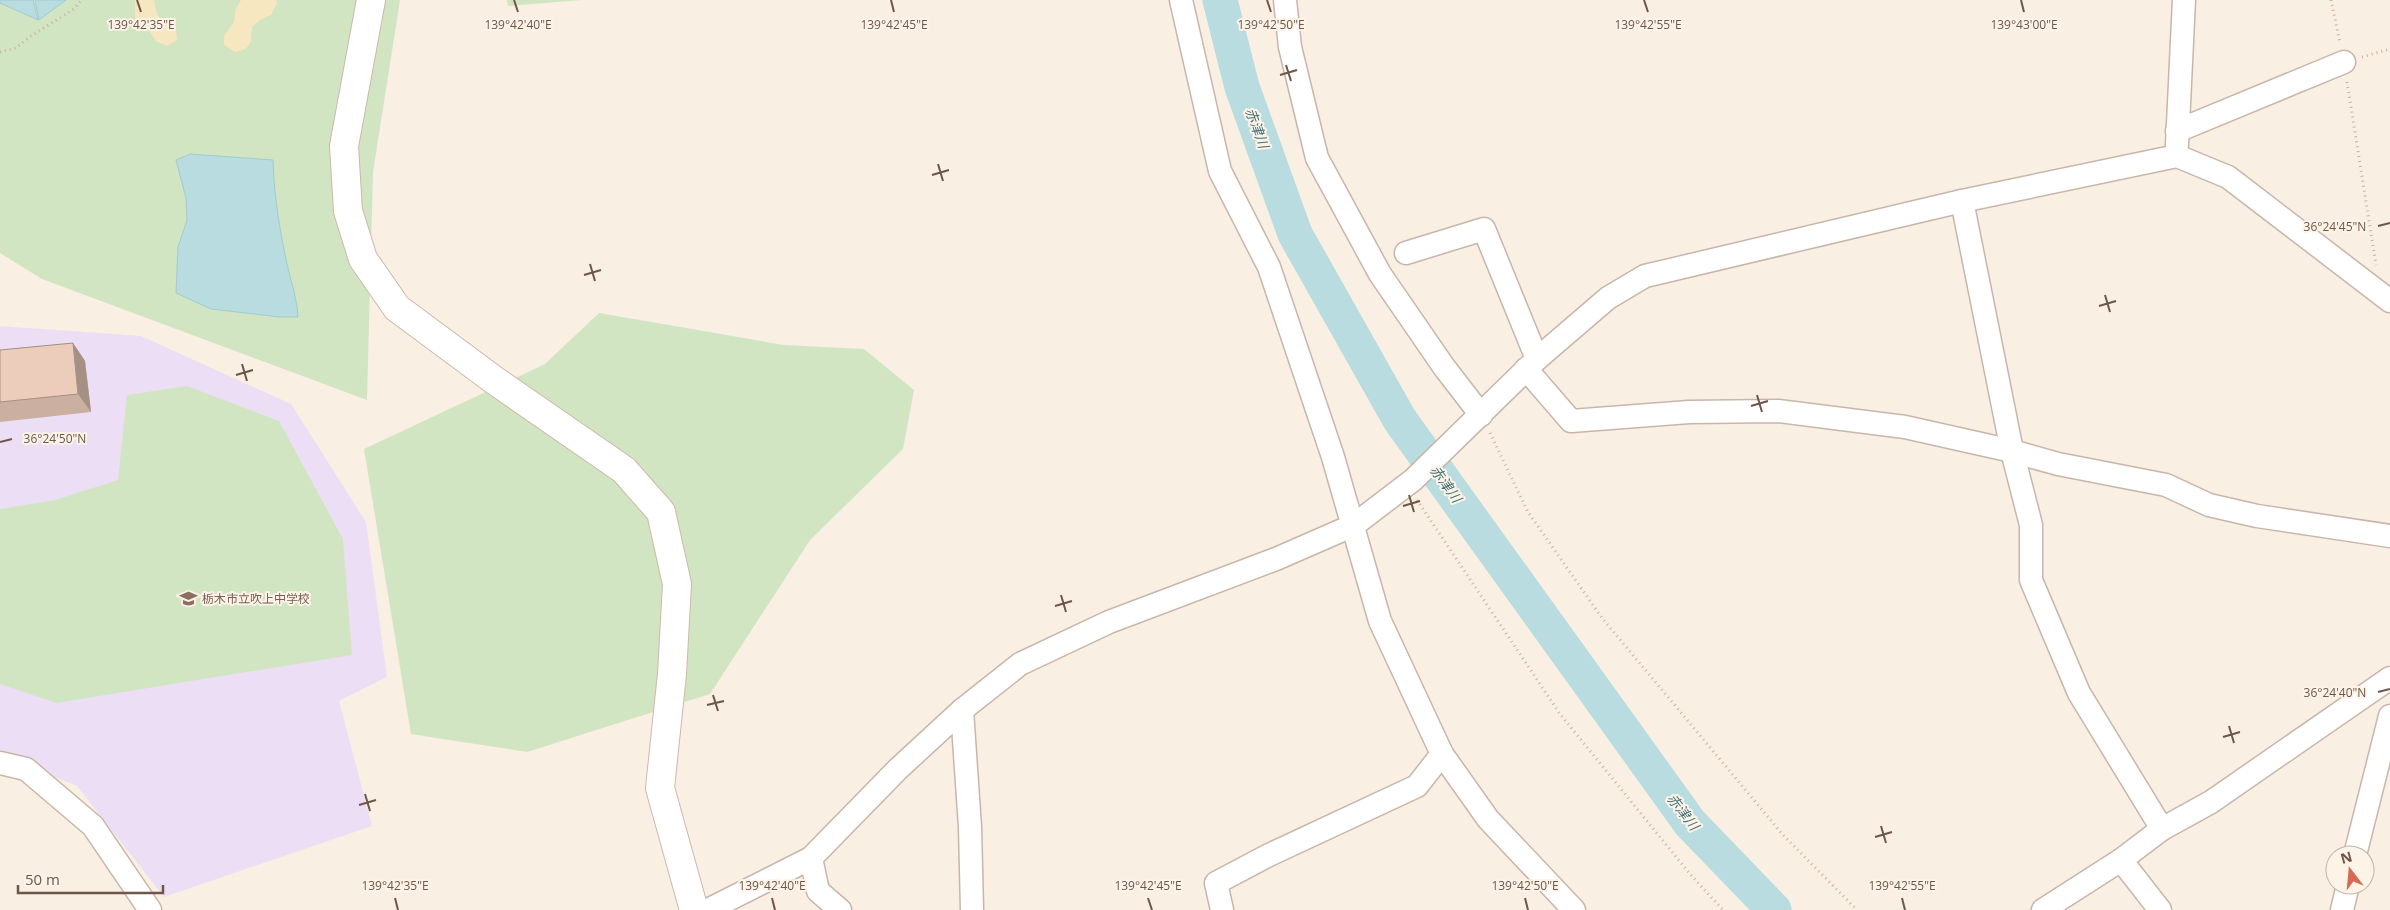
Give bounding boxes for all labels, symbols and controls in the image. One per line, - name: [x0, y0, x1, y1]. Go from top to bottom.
- text: 139°42'35"E: [107, 16, 175, 33]
- text: 139°42'40"E: [484, 16, 552, 33]
- text: 139°42'45"E: [860, 16, 928, 33]
- text: 139°42'50"E: [1237, 16, 1305, 33]
- text: 139°42'55"E: [1614, 16, 1682, 33]
- text: 139°43'00"E: [1990, 16, 2058, 33]
- water label: 赤津川: [1241, 105, 1274, 153]
- text: 36°24'45"N: [2304, 218, 2366, 235]
- text: 36°24'50"N: [24, 430, 86, 447]
- water label: 赤津川: [1426, 461, 1468, 508]
- school or university icon: 栃木市立吹上中学校: [178, 589, 198, 609]
- place label: 栃木市立吹上中学校: [202, 590, 310, 607]
- text: 36°24'40"N: [2304, 684, 2366, 701]
- water label: 赤津川: [1663, 789, 1705, 836]
- north arrow: [2325, 845, 2375, 895]
- text: N: [2338, 846, 2354, 868]
- scale bar: [18, 862, 162, 894]
- text: 50 m: [25, 869, 60, 889]
- text: 139°42'35"E: [361, 877, 429, 894]
- text: 139°42'40"E: [738, 877, 806, 894]
- text: 139°42'45"E: [1114, 877, 1182, 894]
- text: 139°42'50"E: [1491, 877, 1559, 894]
- text: 139°42'55"E: [1868, 877, 1936, 894]

